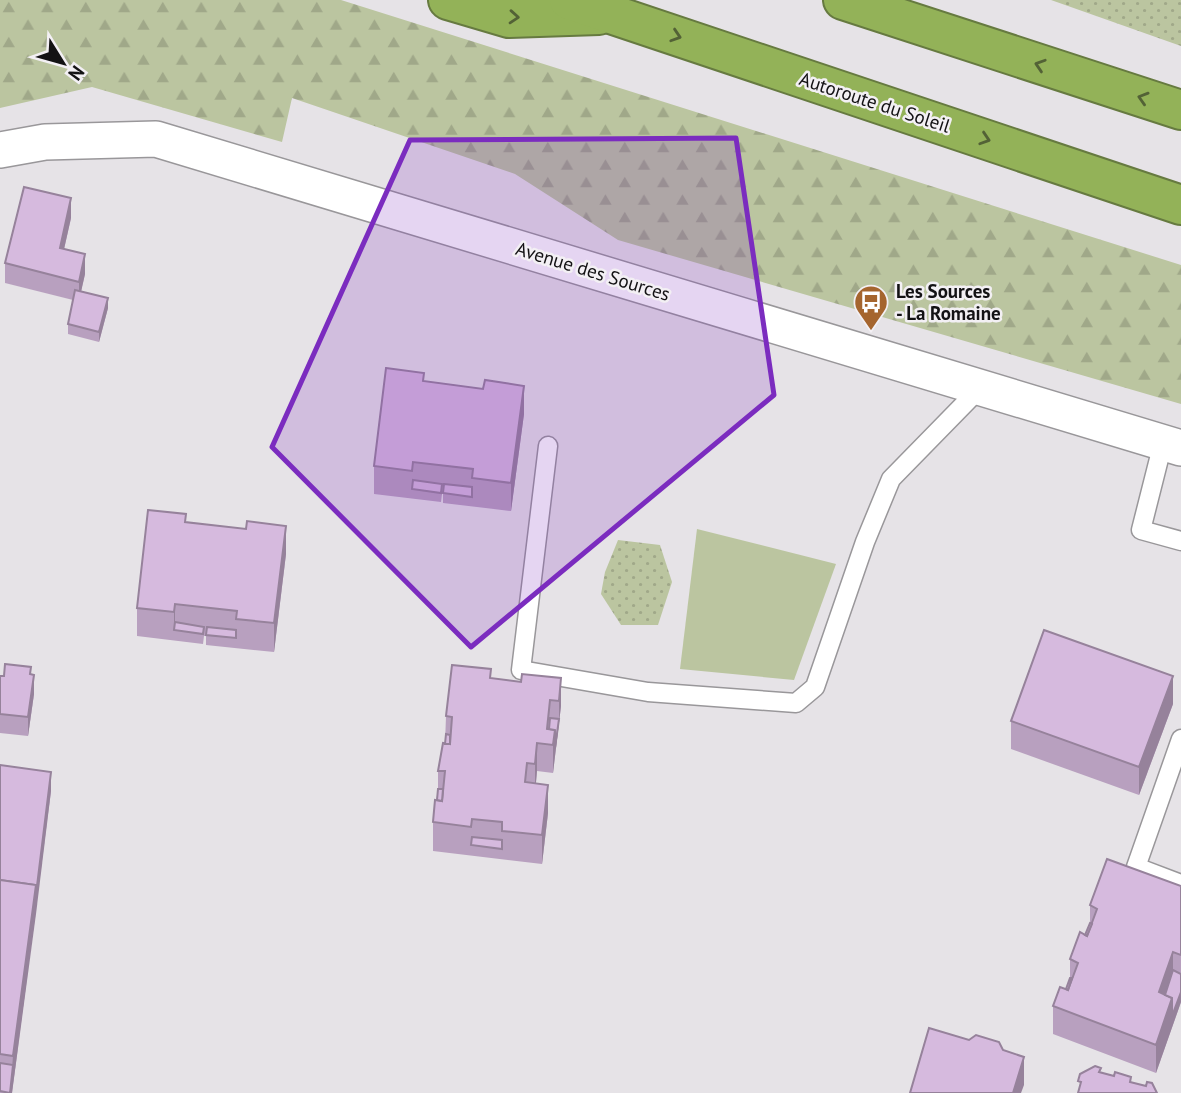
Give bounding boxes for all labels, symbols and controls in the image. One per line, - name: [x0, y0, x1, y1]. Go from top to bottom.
- one-way arrow: [509, 9, 520, 24]
- north arrow: [28, 28, 98, 98]
- one-way arrow: [669, 28, 682, 42]
- one-way arrow: [1034, 59, 1047, 73]
- text: N: [63, 61, 90, 85]
- street label: Autoroute du Soleil: [797, 66, 954, 138]
- one-way arrow: [1137, 92, 1150, 106]
- one-way arrow: [978, 131, 990, 145]
- street label: Avenue des Sources: [513, 236, 673, 306]
- place label: Les Sources - La Romaine: [896, 279, 1001, 325]
- bus stop icon: Les Sources - La Romaine: [852, 283, 890, 332]

